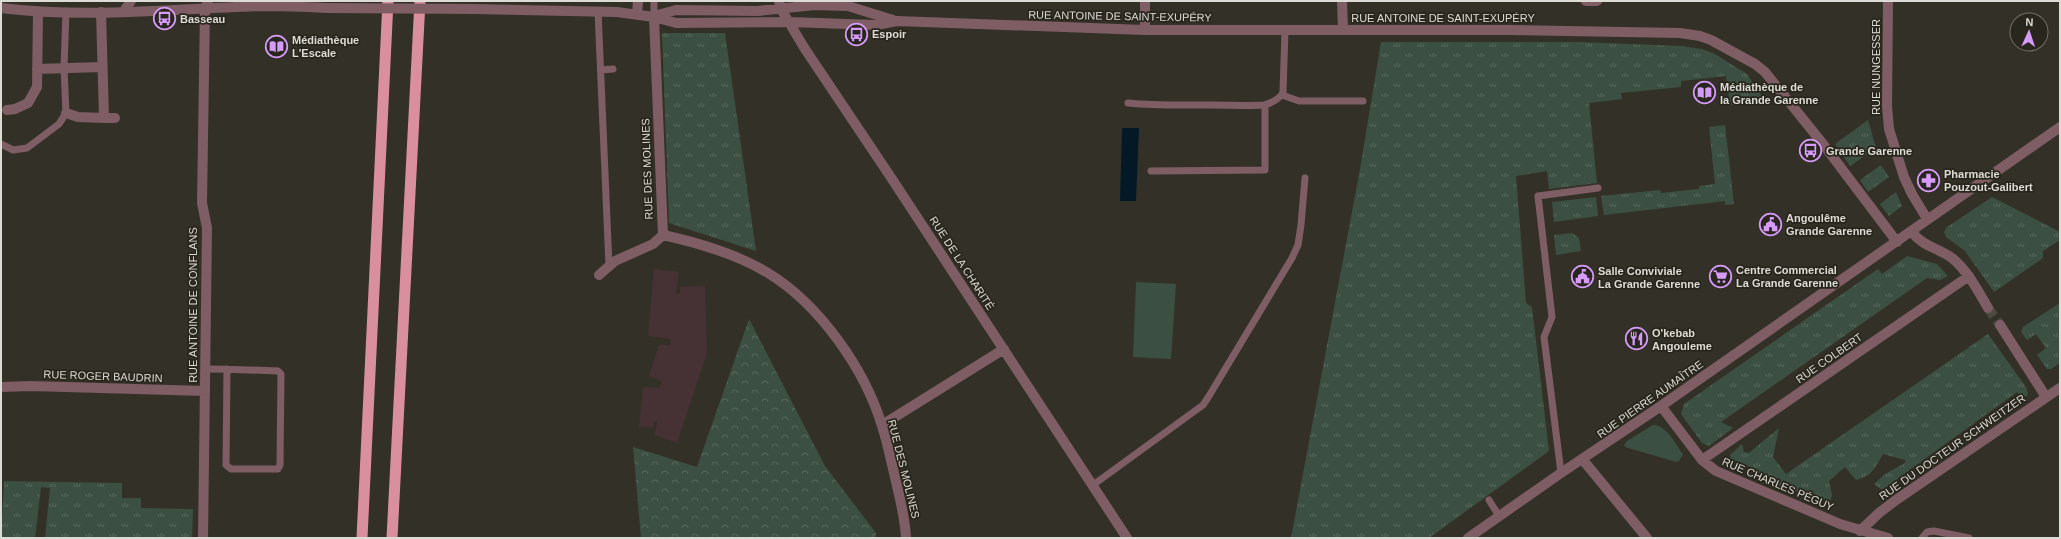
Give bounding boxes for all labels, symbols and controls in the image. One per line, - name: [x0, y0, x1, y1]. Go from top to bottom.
- bus stop icon: Basseau: [152, 6, 178, 32]
- street label: RUE ANTOINE DE SAINT-EXUPÉRY: [1028, 8, 1213, 24]
- street label: RUE ANTOINE DE SAINT-EXUPÉRY: [1351, 12, 1535, 24]
- north arrow: [2009, 12, 2049, 52]
- place label: Basseau: [180, 13, 225, 25]
- text: N: [2025, 16, 2034, 28]
- street label: RUE NUNGESSER: [1870, 19, 1882, 115]
- bus stop icon: Espoir: [843, 21, 869, 47]
- place label: Espoir: [872, 28, 907, 40]
- library icon: Médiathèque L'Escale: [263, 33, 289, 59]
- place label: Médiathèque L'Escale: [292, 34, 359, 59]
- library icon: Médiathèque de la Grande Garenne: [1691, 80, 1717, 106]
- place label: Médiathèque de la Grande Garenne: [1720, 81, 1818, 106]
- street label: RUE DES MOLINES: [639, 118, 655, 220]
- bus stop icon: Grande Garenne: [1797, 138, 1823, 164]
- place label: Grande Garenne: [1826, 145, 1912, 157]
- pharmacy icon: Pharmacie Pouzout-Galibert: [1916, 167, 1942, 193]
- place label: Pharmacie Pouzout-Galibert: [1944, 168, 2033, 193]
- public building icon: Angoulême Grande Garenne: [1758, 211, 1784, 237]
- place label: Angoulême Grande Garenne: [1786, 212, 1872, 237]
- street label: RUE DE LA CHARITÉ: [927, 214, 997, 312]
- street label: RUE ANTOINE DE CONFLANS: [187, 227, 199, 383]
- supermarket icon: Centre Commercial La Grande Garenne: [1708, 263, 1734, 289]
- public building icon: Salle Conviviale La Grande Garenne: [1570, 264, 1596, 290]
- place label: Centre Commercial La Grande Garenne: [1736, 264, 1838, 289]
- place label: Salle Conviviale La Grande Garenne: [1598, 265, 1700, 290]
- restaurant icon: O'kebab Angouleme: [1623, 326, 1649, 352]
- place label: O'kebab Angouleme: [1652, 327, 1712, 352]
- street label: RUE COLBERT: [1794, 331, 1865, 385]
- street label: RUE PIERRE AUMAÎTRE: [1595, 358, 1705, 440]
- street label: RUE ROGER BAUDRIN: [43, 368, 163, 384]
- street label: RUE DU DOCTEUR SCHWEITZER: [1877, 392, 2027, 502]
- street label: RUE DES MOLINES: [886, 418, 922, 520]
- street label: RUE CHARLES PÉGUY: [1721, 455, 1836, 513]

